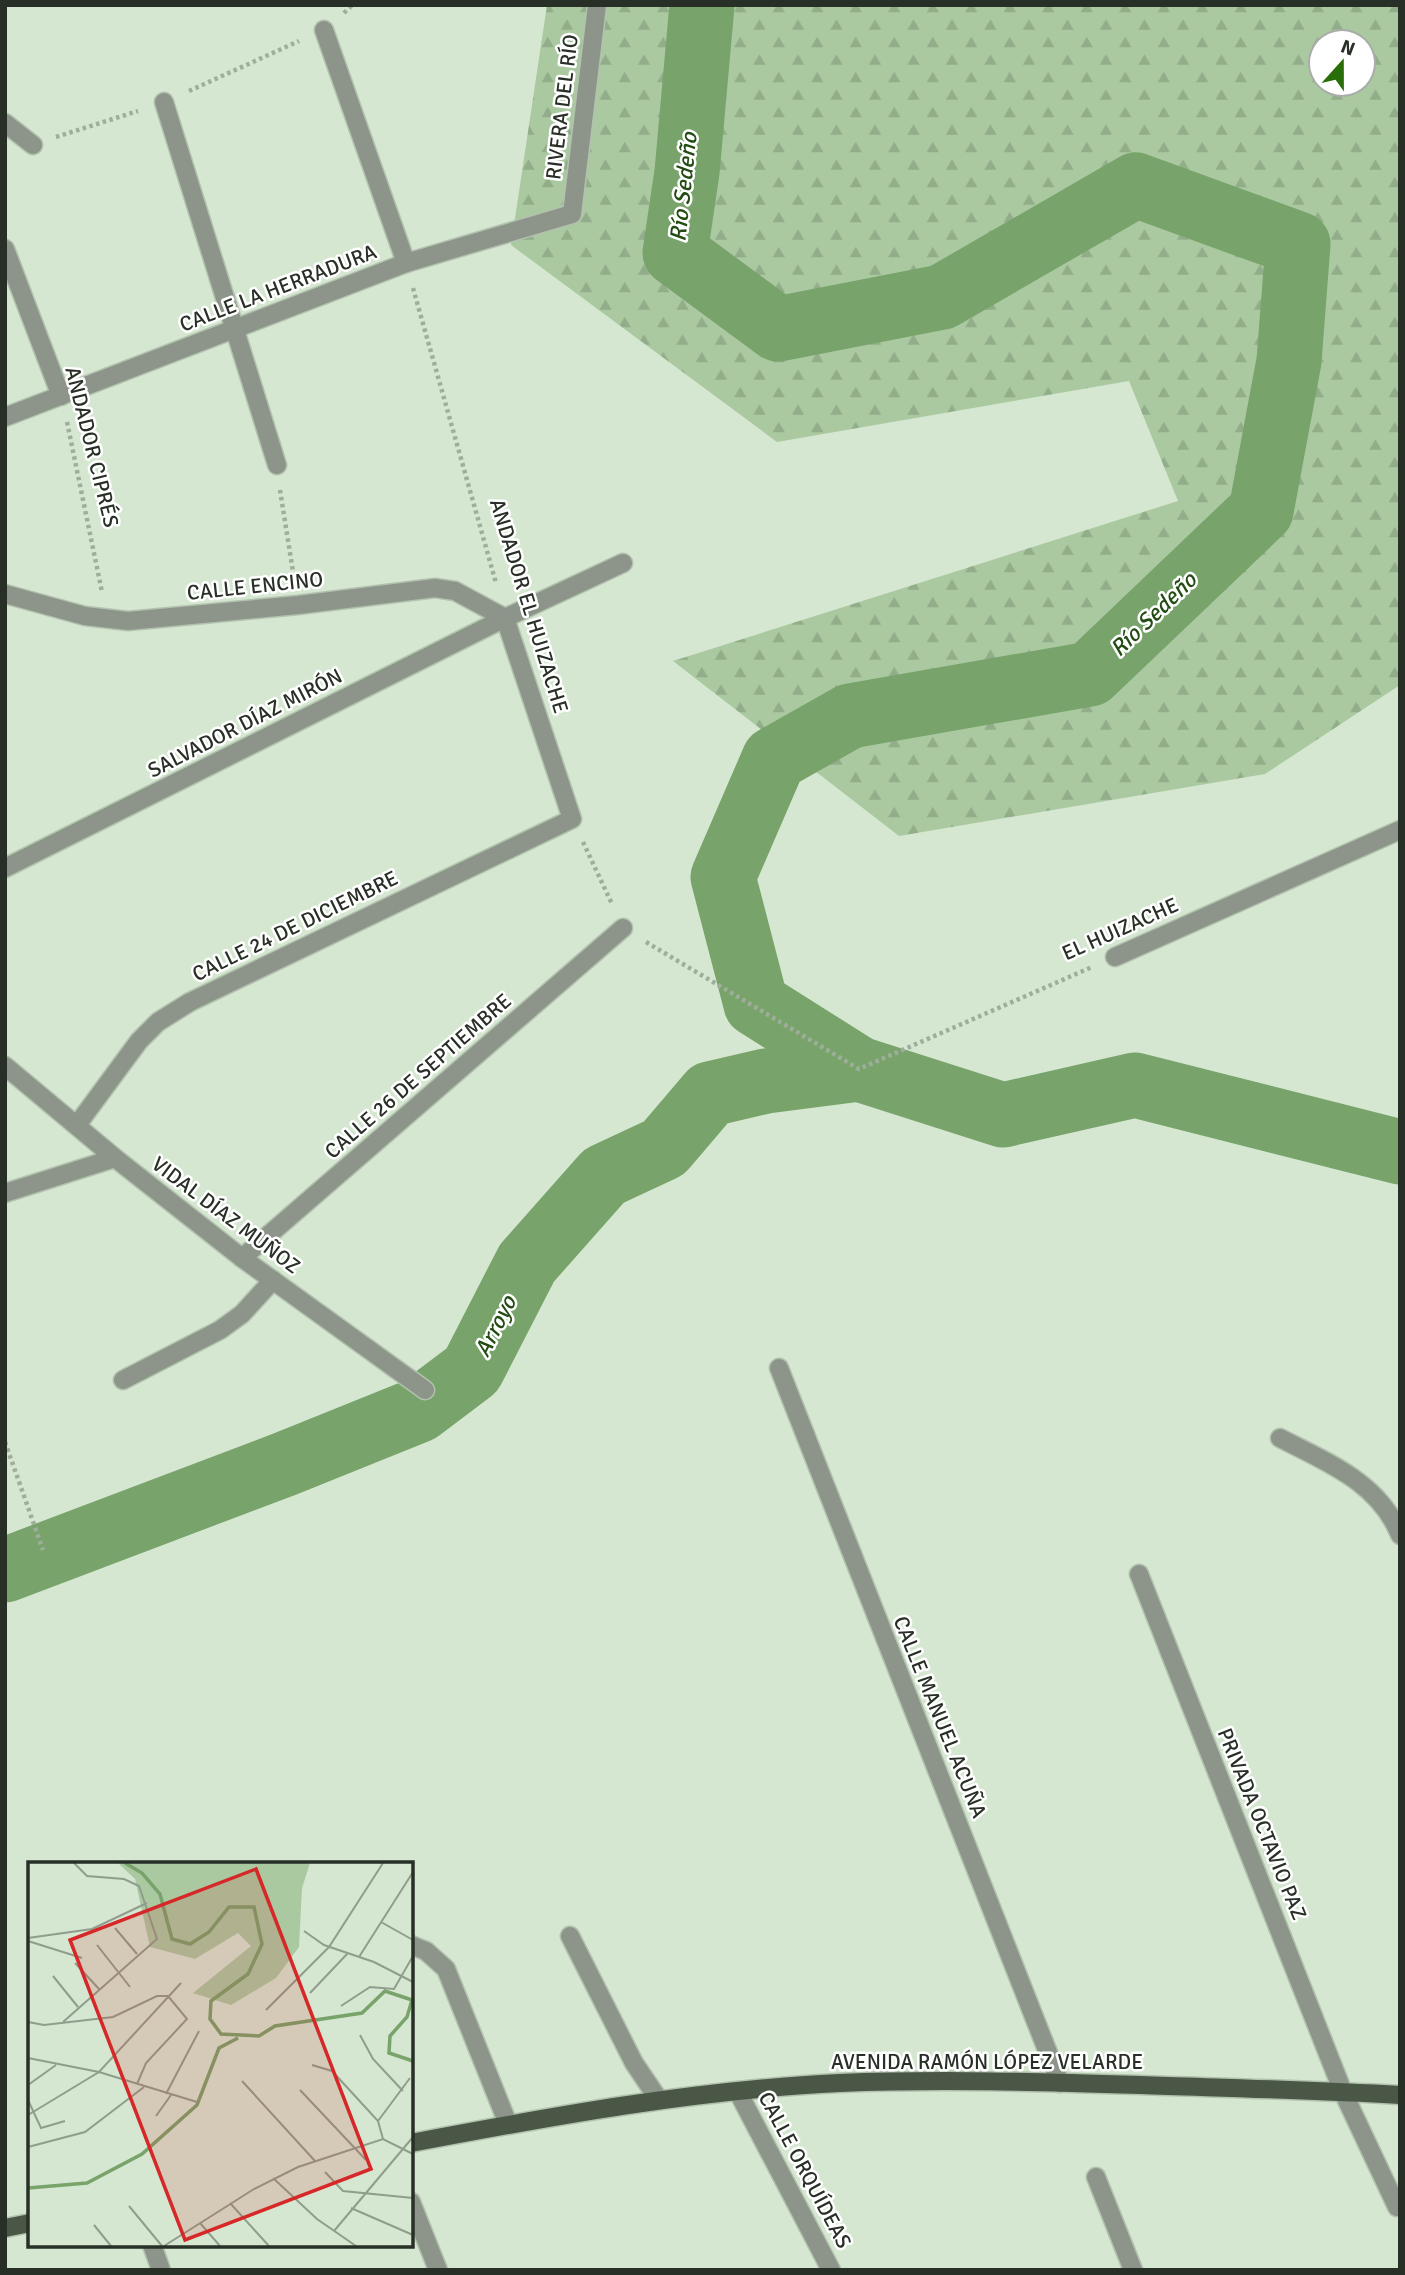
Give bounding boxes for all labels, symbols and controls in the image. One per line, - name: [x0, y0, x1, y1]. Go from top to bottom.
- north arrow: [1307, 28, 1377, 98]
- street label: RIVERA DEL RÍO: [540, 33, 584, 181]
- text: N: [1337, 34, 1358, 62]
- water label: Río Sedeño: [663, 130, 704, 243]
- street label: CALLE LA HERRADURA: [176, 238, 380, 338]
- street label: ANDADOR CIPRÉS: [59, 364, 125, 530]
- street label: ANDADOR EL HUIZACHE: [484, 496, 574, 716]
- water label: Río Sedeño: [1104, 565, 1204, 663]
- street label: CALLE ENCINO: [186, 566, 324, 606]
- street label: SALVADOR DÍAZ MIRÓN: [143, 663, 347, 783]
- street label: CALLE 24 DE DICIEMBRE: [188, 865, 402, 987]
- street label: EL HUIZACHE: [1058, 892, 1182, 966]
- street label: CALLE 26 DE SEPTIEMBRE: [319, 988, 517, 1164]
- street label: VIDAL DÍAZ MUÑOZ: [147, 1151, 305, 1279]
- water label: Arroyo: [468, 1290, 523, 1362]
- street label: CALLE MANUEL ACUÑA: [888, 1612, 992, 1822]
- street label: PRIVADA OCTAVIO PAZ: [1212, 1724, 1312, 1924]
- inset map: [28, 1862, 413, 2247]
- street label: AVENIDA RAMÓN LÓPEZ VELARDE: [831, 2049, 1143, 2075]
- street label: CALLE ORQUÍDEAS: [753, 2087, 857, 2253]

